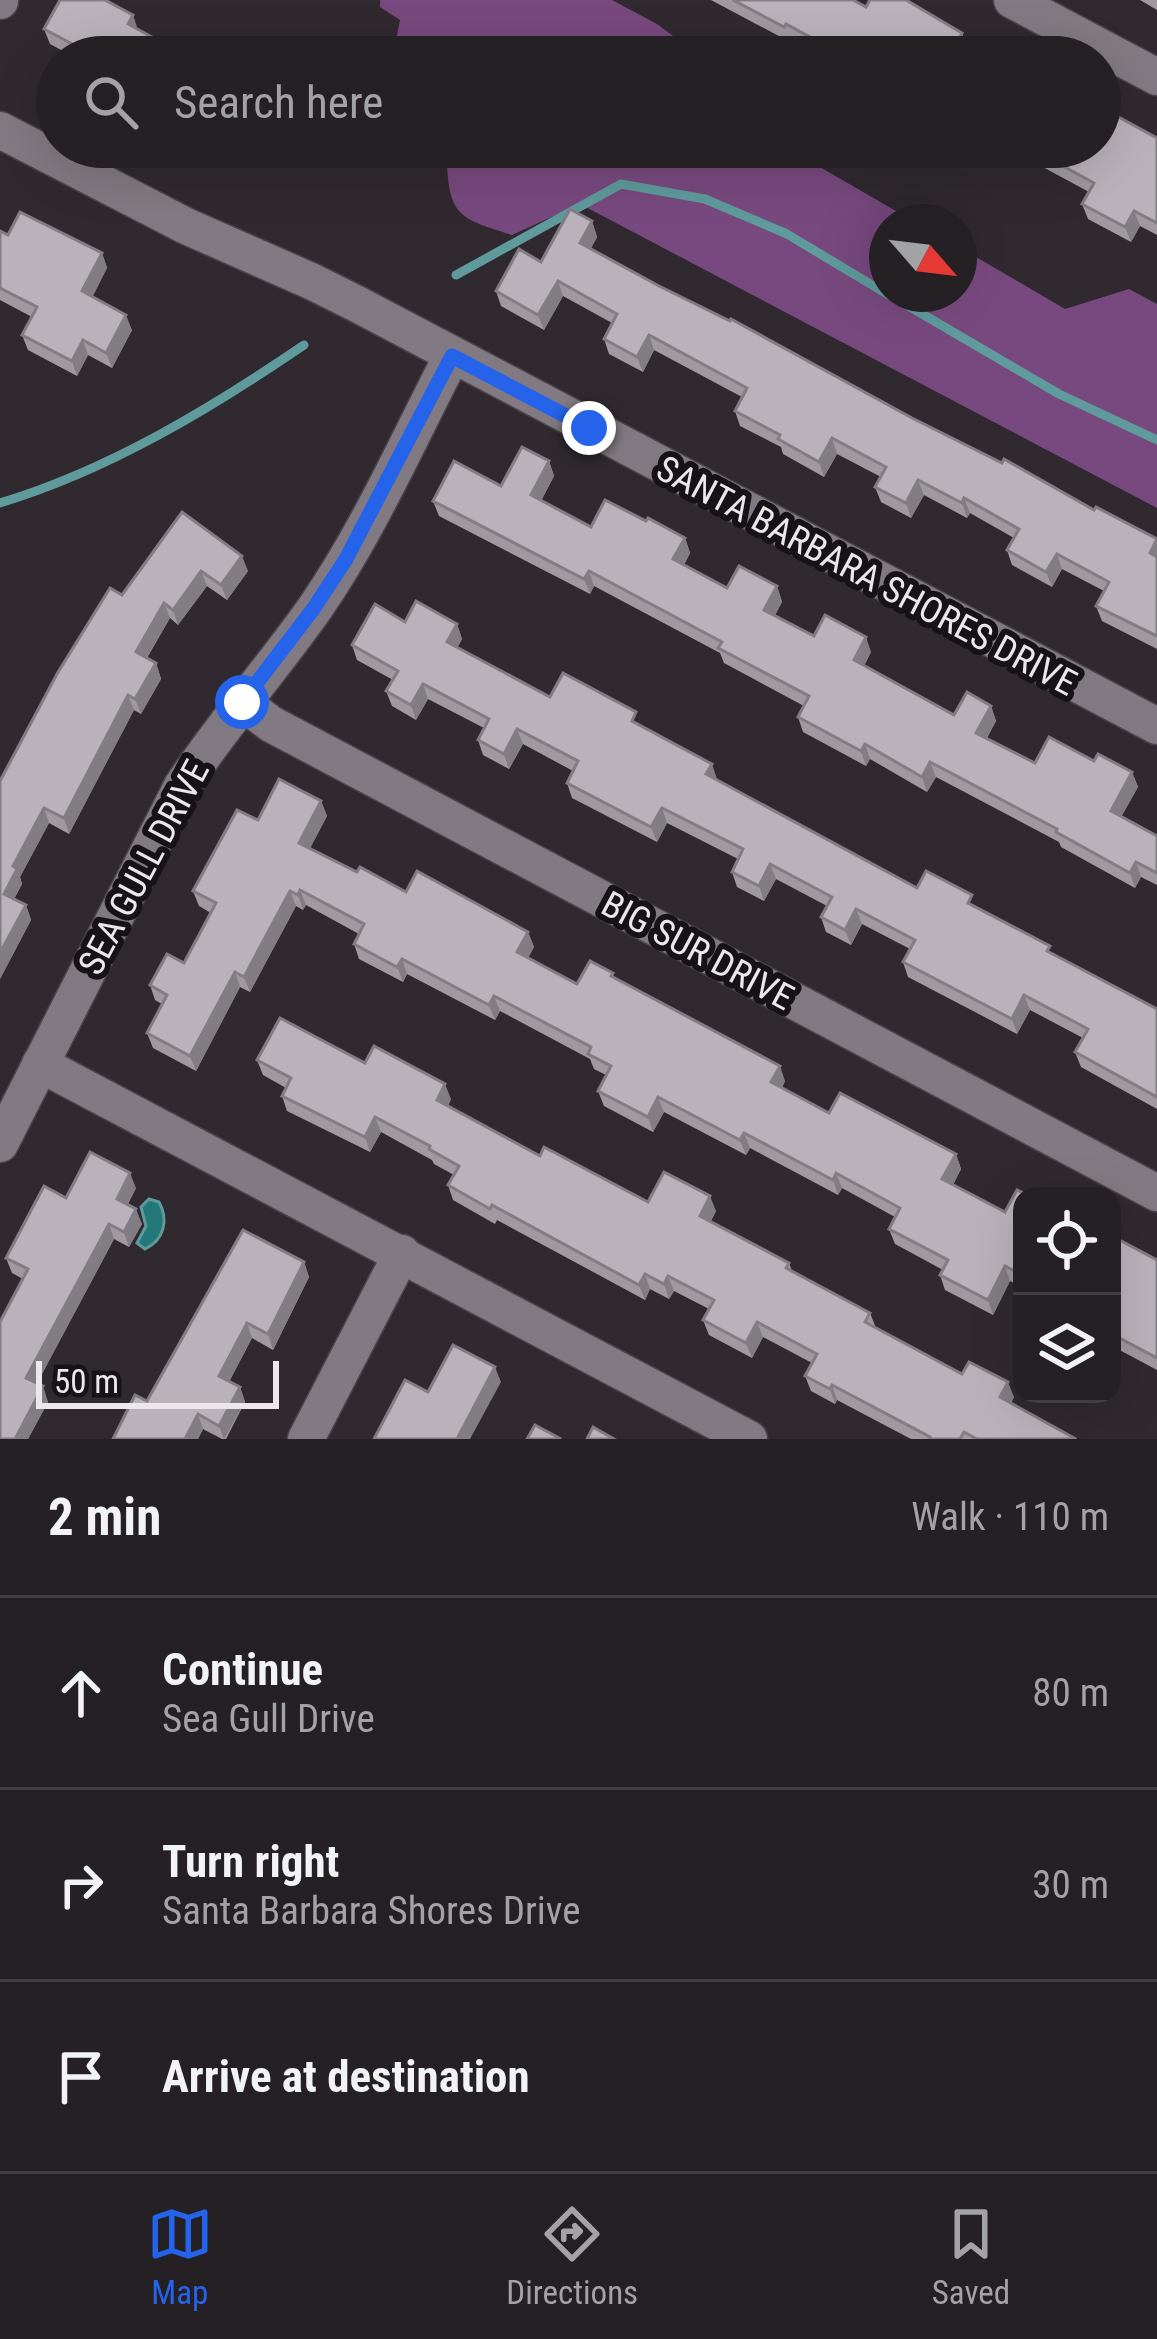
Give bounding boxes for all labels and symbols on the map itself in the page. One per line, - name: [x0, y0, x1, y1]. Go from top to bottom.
- north arrow: [869, 204, 977, 312]
- route end: [562, 401, 616, 455]
- street label: SANTA BARBARA SHORES DRIVE: [650, 447, 1083, 705]
- route start: [215, 675, 269, 729]
- street label: SEA GULL DRIVE: [70, 753, 218, 982]
- street label: BIG SUR DRIVE: [594, 883, 801, 1019]
- scale bar: [36, 1355, 279, 1408]

